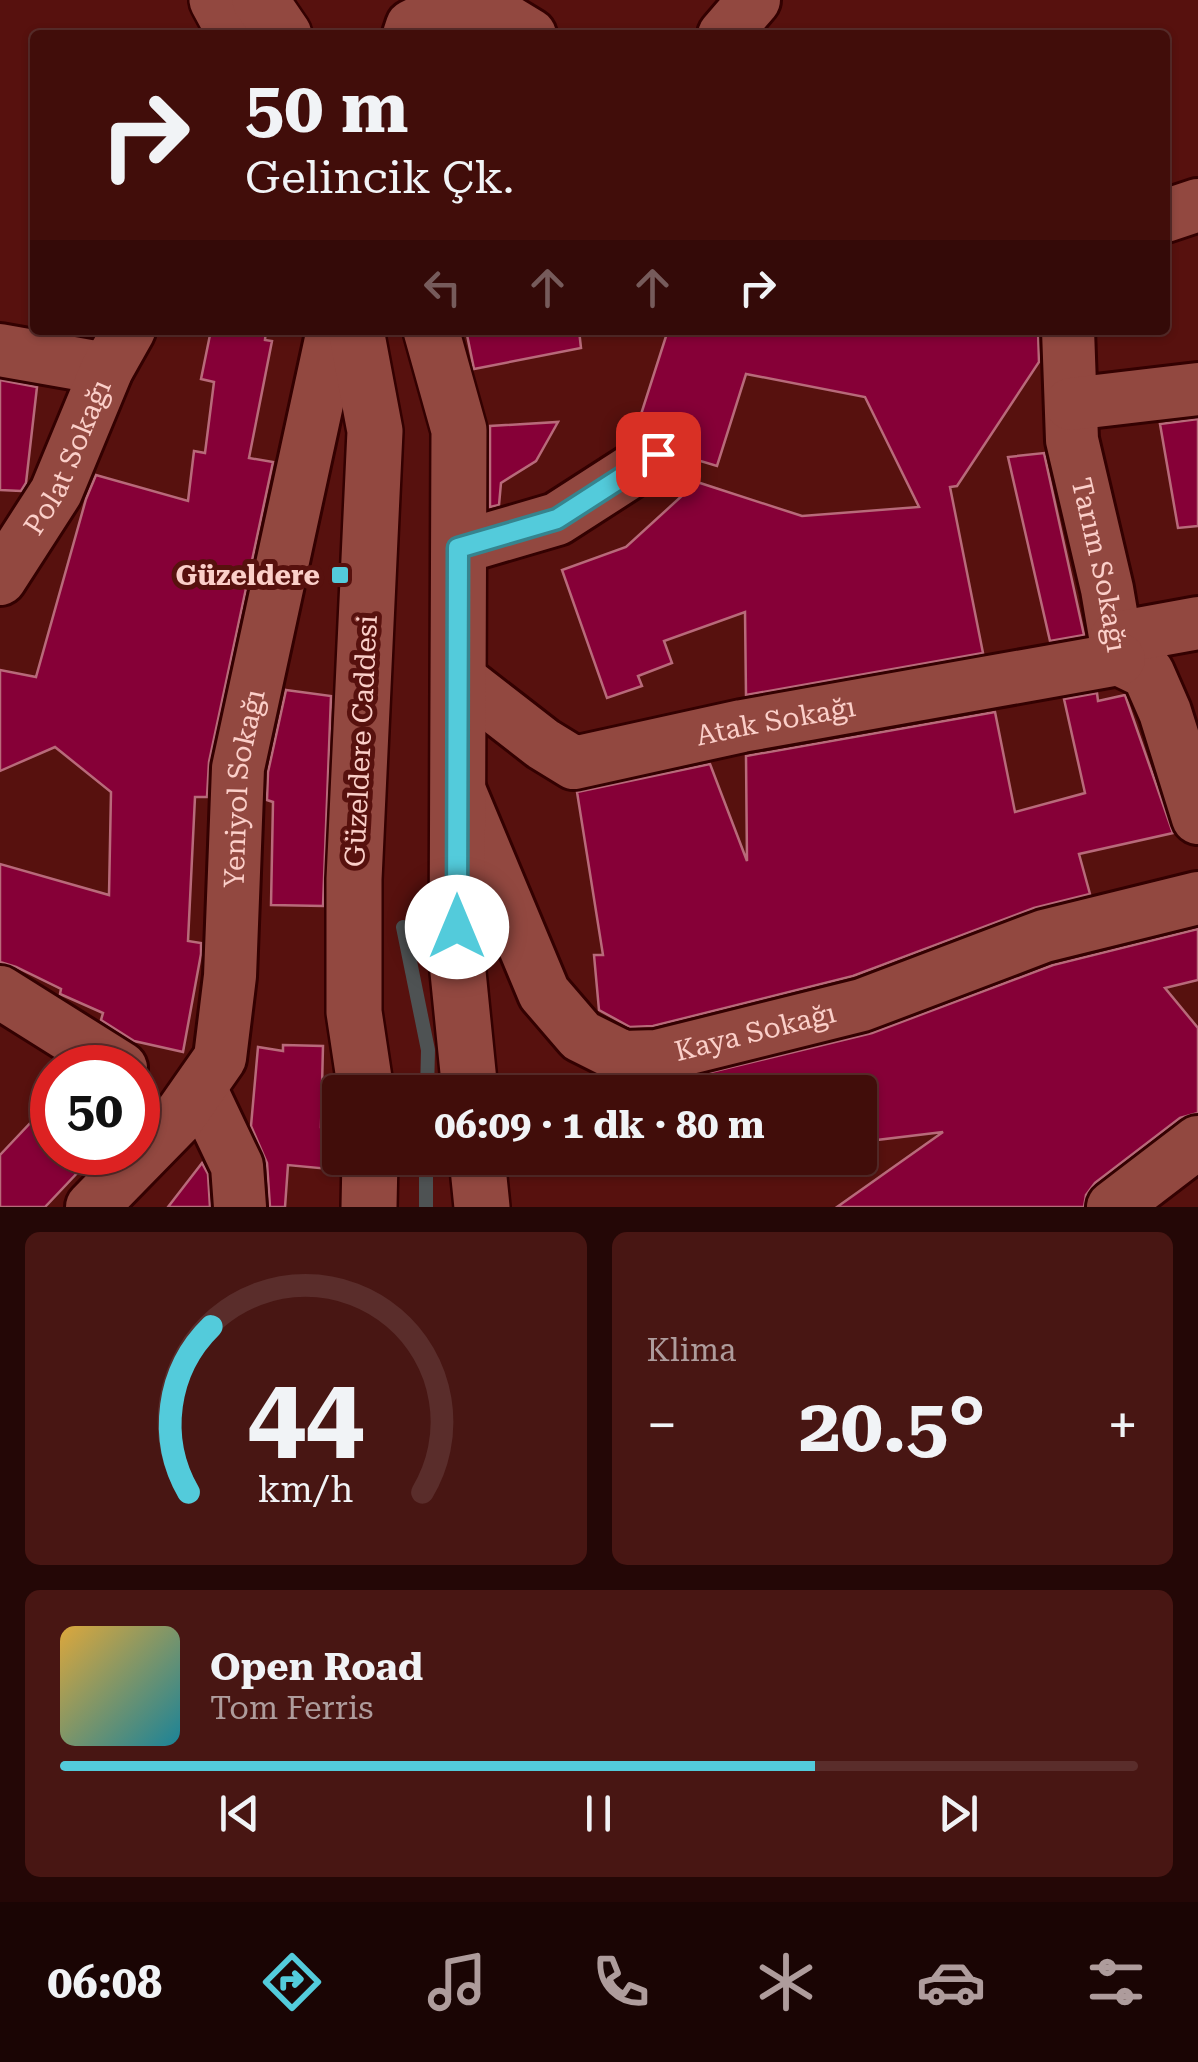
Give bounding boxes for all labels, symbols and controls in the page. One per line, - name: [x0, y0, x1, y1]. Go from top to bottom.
- text: 50 m: [245, 67, 409, 149]
- icon: right: [80, 70, 210, 200]
- text: Gelincik Çk.: [245, 151, 514, 204]
- icon: left: [415, 260, 470, 315]
- icon: ahead: [520, 260, 575, 315]
- icon: ahead: [625, 260, 680, 315]
- icon: right: [730, 260, 785, 315]
- street label: Polat Sokağı: [17, 374, 117, 541]
- pin: [616, 412, 701, 497]
- icon: arrive: [631, 427, 686, 482]
- street label: Tarım Sokağı: [1065, 475, 1134, 654]
- place label: Güzeldere: [175, 559, 320, 592]
- marker: Güzeldere: [329, 564, 351, 586]
- street label: Güzeldere Caddesi: [338, 614, 384, 868]
- street label: Yeniyol Sokağı: [217, 686, 271, 888]
- street label: Atak Sokağı: [693, 690, 858, 752]
- position arrow: [405, 875, 509, 979]
- street label: Kaya Sokağı: [671, 996, 839, 1067]
- speed limit sign: 50: [30, 1045, 160, 1175]
- text: 06:09 · 1 dk · 80 m: [434, 1103, 765, 1147]
- text: Klima: [647, 1331, 736, 1369]
- text: 44: [248, 1354, 364, 1475]
- text: 20.5°: [799, 1381, 986, 1469]
- text: −: [647, 1393, 677, 1457]
- text: +: [1107, 1393, 1138, 1457]
- text: km/h: [258, 1469, 354, 1511]
- text: Open Road: [210, 1645, 423, 1689]
- text: Tom Ferris: [210, 1689, 373, 1727]
- icon: previous: [212, 1786, 267, 1841]
- icon: pause: [571, 1786, 626, 1841]
- icon: next: [931, 1786, 986, 1841]
- icon: directions: [257, 1947, 327, 2017]
- icon: music: [422, 1947, 492, 2017]
- icon: phone: [586, 1947, 656, 2017]
- icon: climate: [751, 1947, 821, 2017]
- icon: car: [916, 1947, 986, 2017]
- icon: filters: [1081, 1947, 1151, 2017]
- text: 06:08: [47, 1956, 162, 2009]

